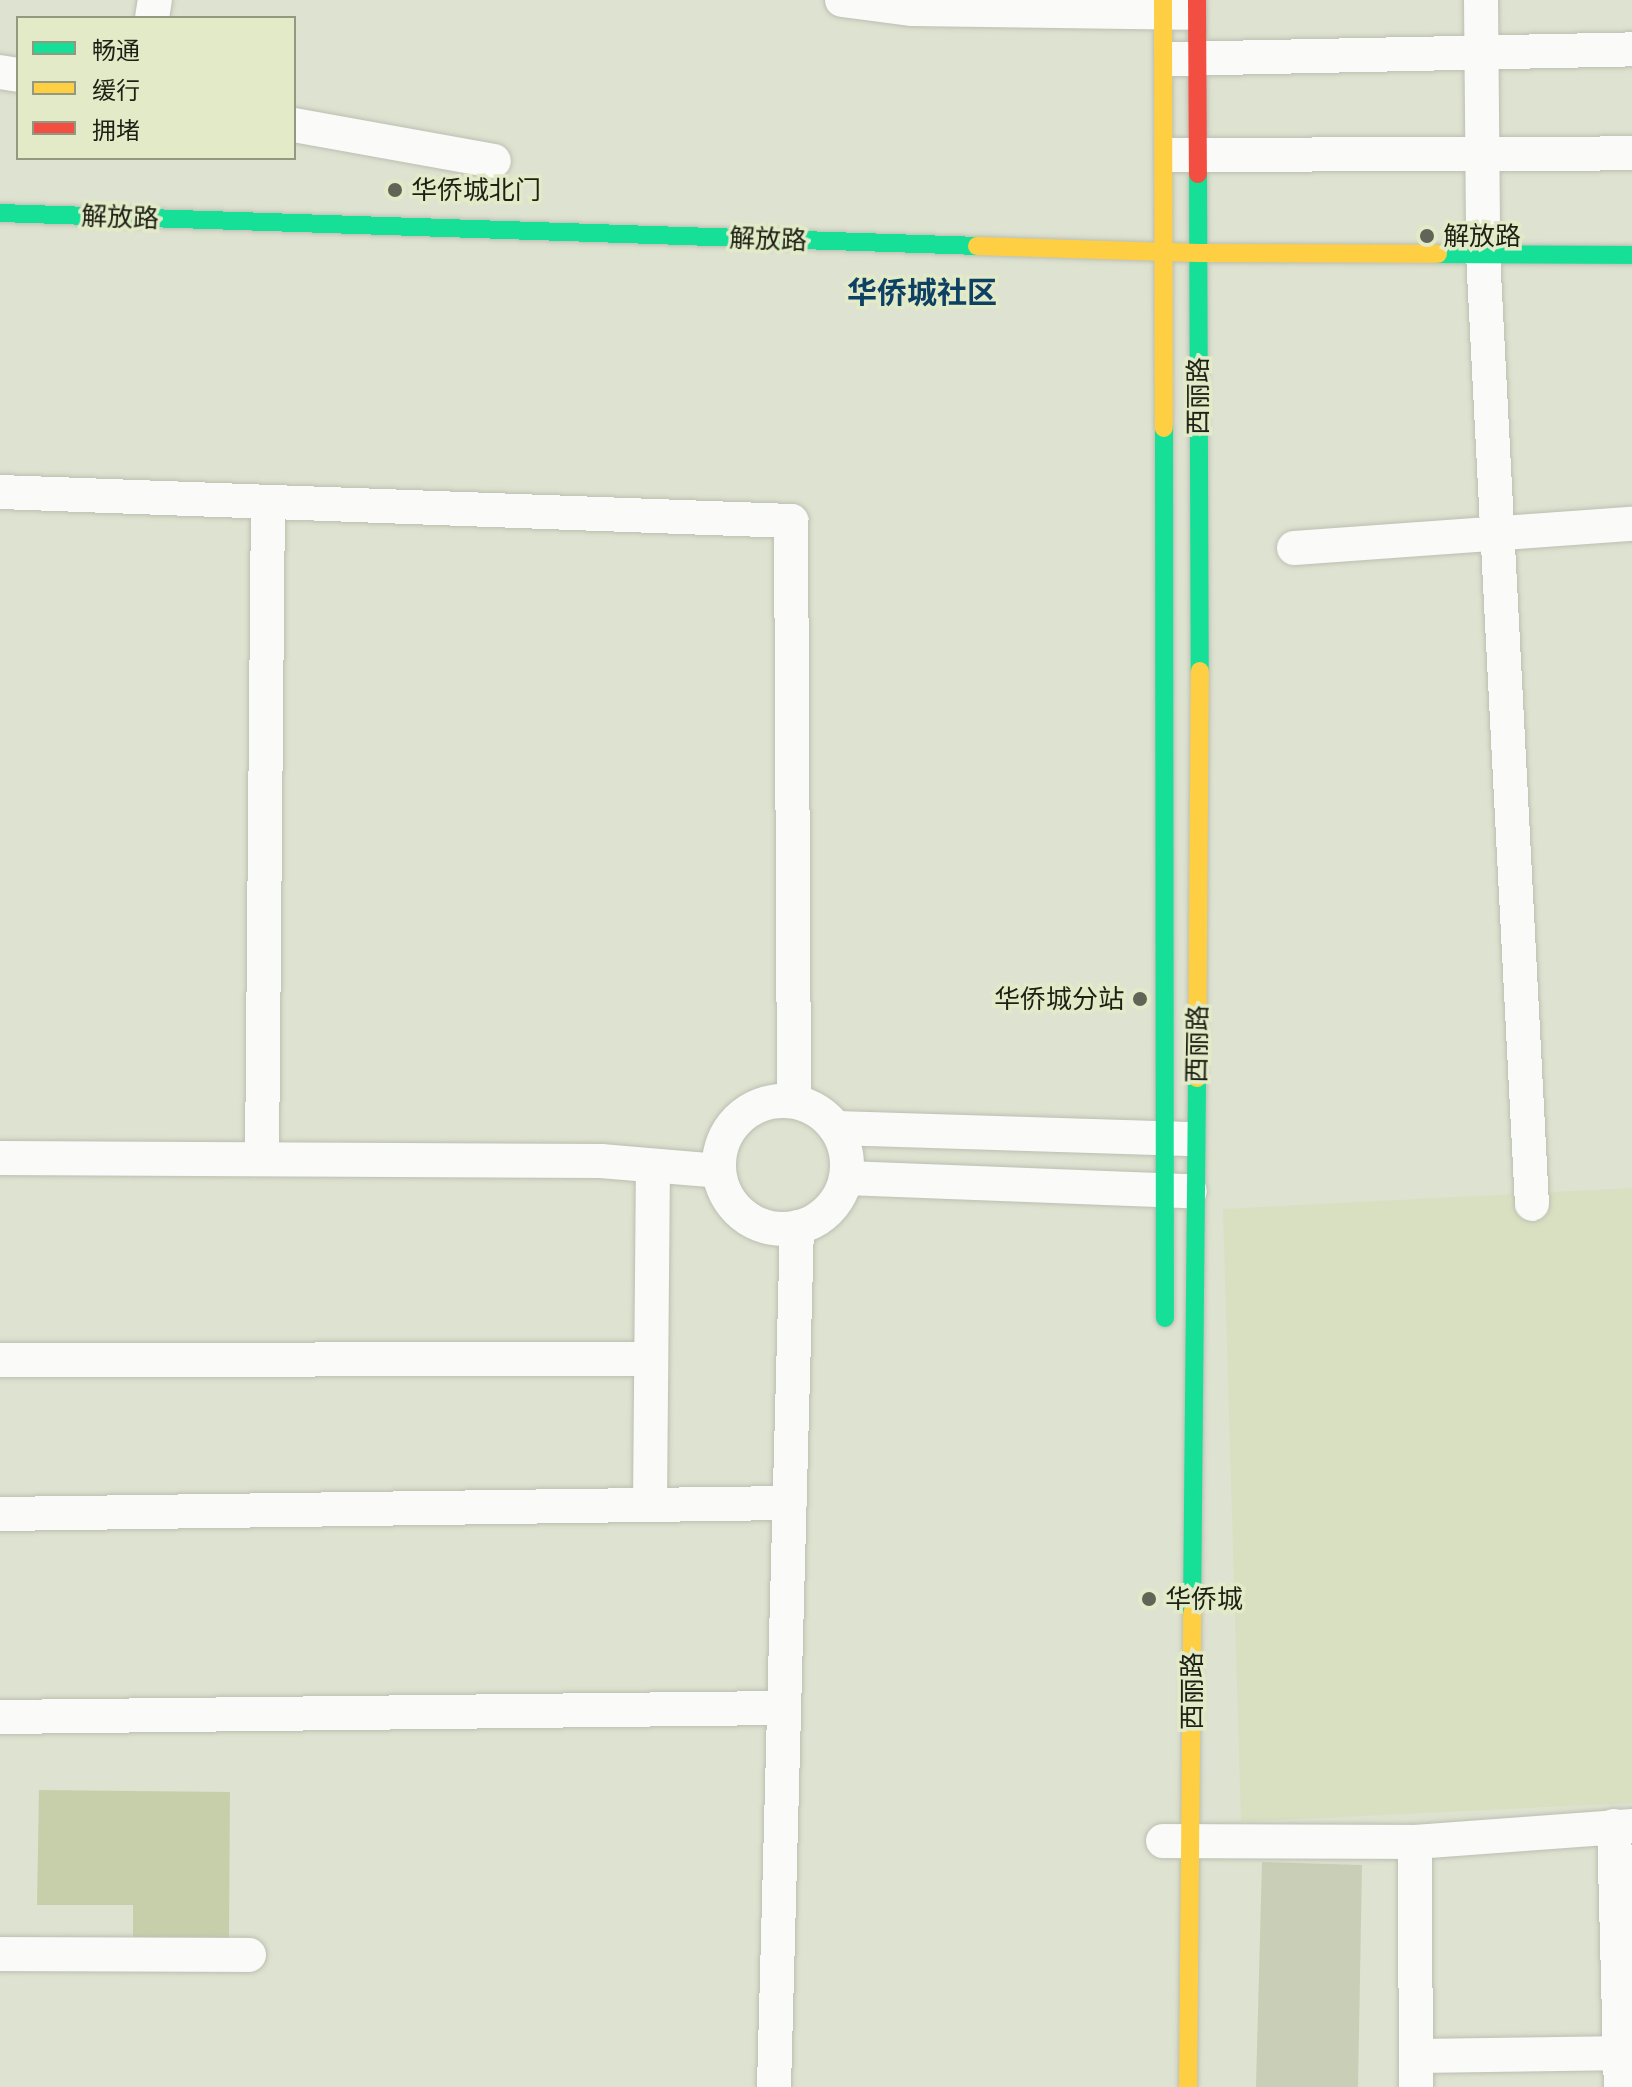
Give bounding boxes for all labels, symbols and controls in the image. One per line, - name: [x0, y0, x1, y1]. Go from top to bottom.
- legend: [16, 16, 296, 160]
- text: 畅通: [92, 33, 140, 66]
- text: 缓行: [92, 73, 140, 106]
- text: 拥堵: [92, 113, 140, 146]
- place label: 华侨城北门: [411, 174, 541, 206]
- marker: 华侨城北门: [386, 181, 404, 199]
- street label: 解放路: [80, 200, 160, 234]
- place label: 解放路: [1443, 220, 1521, 252]
- street label: 解放路: [728, 222, 808, 256]
- marker: 解放路: [1418, 227, 1436, 245]
- district label: 华侨城社区: [847, 274, 997, 310]
- street label: 西丽路: [1182, 357, 1214, 435]
- place label: 华侨城分站: [994, 983, 1124, 1015]
- marker: 华侨城分站: [1131, 990, 1149, 1008]
- street label: 西丽路: [1181, 1005, 1213, 1083]
- place label: 华侨城: [1165, 1583, 1243, 1615]
- marker: 华侨城: [1140, 1590, 1158, 1608]
- street label: 西丽路: [1176, 1652, 1208, 1730]

